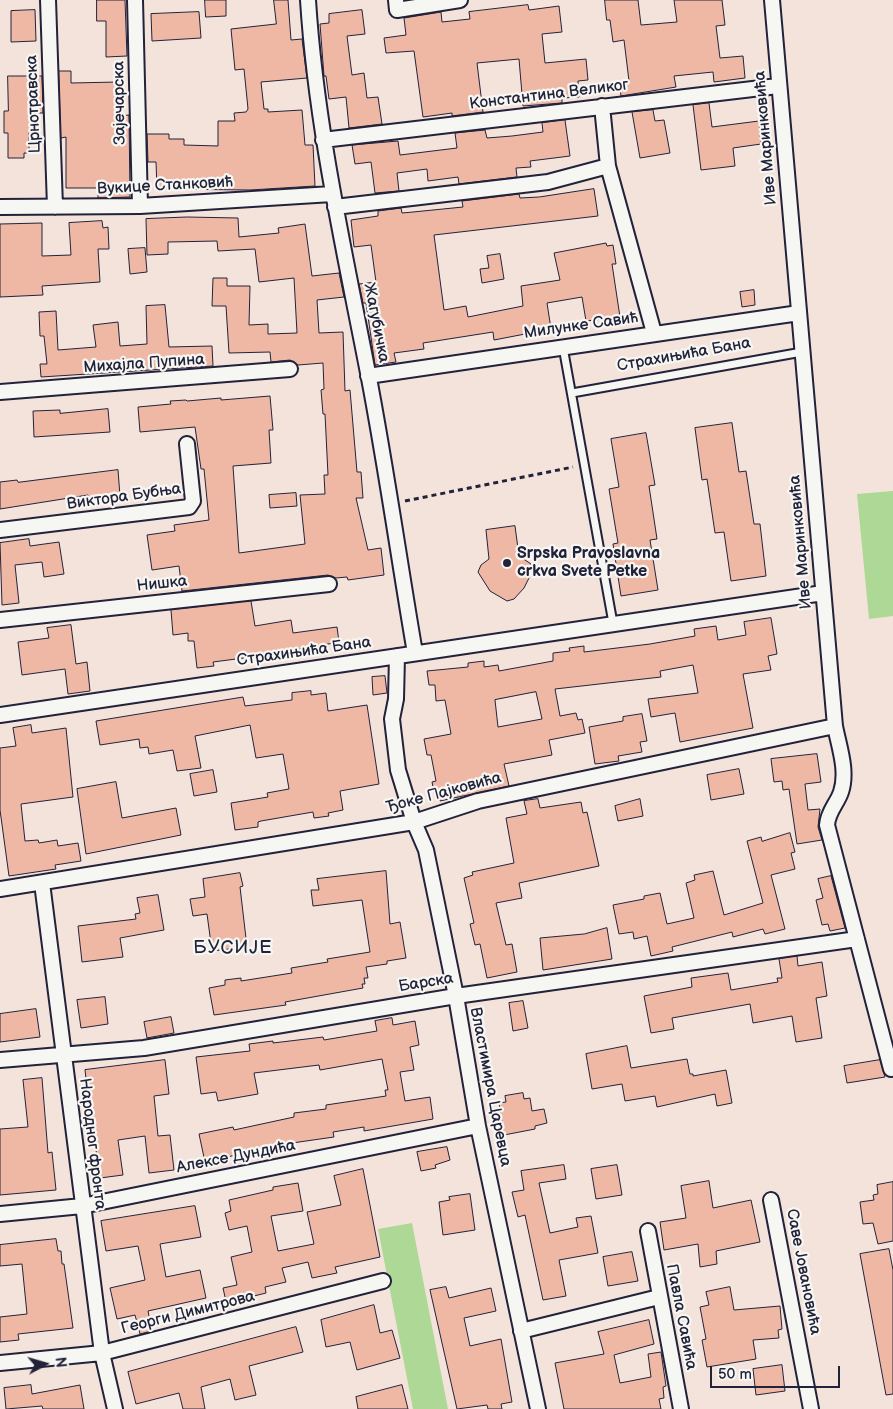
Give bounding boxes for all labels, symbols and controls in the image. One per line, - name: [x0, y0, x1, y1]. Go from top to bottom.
- street label: Црнотравска: [23, 55, 45, 153]
- street label: Зајечарска: [110, 61, 130, 145]
- street label: Иве Маринковића: [751, 70, 781, 206]
- street label: Константина Великог: [468, 76, 630, 114]
- street label: Вукице Станковић: [97, 173, 233, 199]
- street label: Жагубичка: [359, 282, 393, 364]
- street label: Милунке Савић: [523, 308, 639, 344]
- street label: Страхињића Бана: [616, 334, 752, 376]
- street label: Михајла Пупина: [83, 350, 205, 378]
- street label: Иве Маринковића: [786, 474, 816, 610]
- street label: Виктора Бубња: [66, 479, 182, 515]
- place label: Srpska Pravoslavna crkva Svete Petke: [517, 544, 660, 582]
- marker: Srpska Pravoslavna crkva Svete Petke: [501, 557, 513, 569]
- street label: Нишка: [136, 572, 188, 596]
- street label: Страхињића Бана: [236, 633, 372, 671]
- street label: Ђоке Пајковића: [384, 768, 504, 818]
- district label: БУСИЈЕ: [193, 937, 273, 959]
- street label: Барска: [397, 969, 455, 997]
- street label: Властимира Царевца: [465, 1006, 515, 1168]
- street label: Народног фронта: [74, 1077, 110, 1211]
- street label: Алексе Дундића: [175, 1136, 297, 1178]
- street label: Саве Јовановића: [781, 1207, 825, 1337]
- street label: Павла Савића: [661, 1262, 701, 1372]
- street label: Георги Димитрова: [119, 1287, 257, 1339]
- north arrow: [20, 1339, 70, 1389]
- text: N: [51, 1356, 69, 1368]
- scale bar: [713, 1356, 843, 1388]
- text: 50 m: [718, 1365, 752, 1384]

